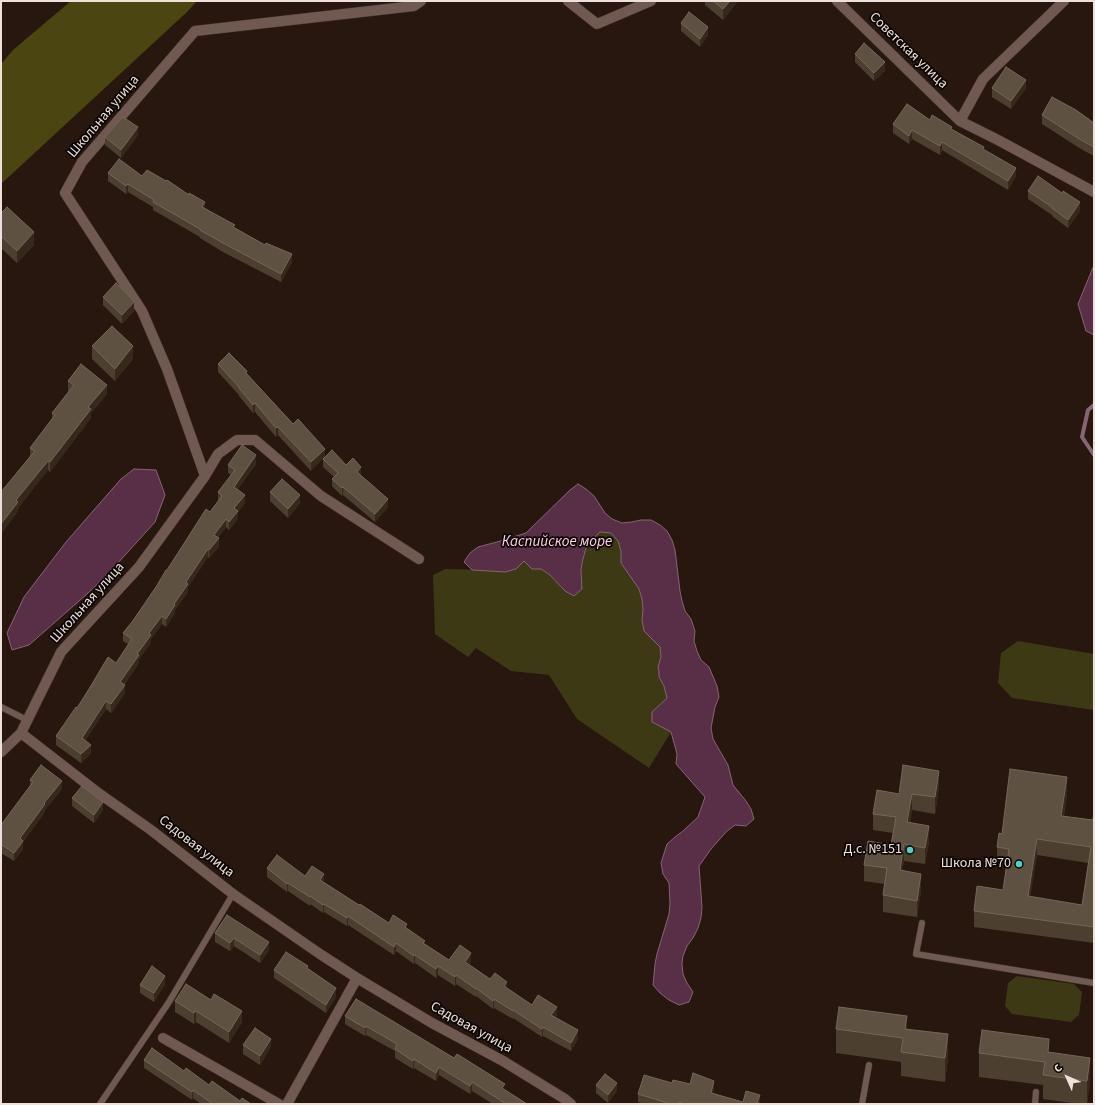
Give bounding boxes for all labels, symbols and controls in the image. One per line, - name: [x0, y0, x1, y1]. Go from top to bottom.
- street label: Советская улица: [865, 9, 951, 93]
- street label: Школьная улица: [65, 72, 143, 162]
- water label: Каспийское море: [502, 534, 612, 552]
- street label: Школьная улица: [47, 559, 129, 647]
- street label: Садовая улица: [155, 812, 237, 882]
- place label: Д.с. №151: [843, 842, 902, 858]
- marker: Д.с. №151: [905, 845, 915, 855]
- place label: Школа №70: [941, 856, 1011, 872]
- marker: Школа №70: [1014, 859, 1024, 869]
- street label: Садовая улица: [427, 999, 515, 1057]
- north arrow: [1047, 1057, 1087, 1097]
- text: С: [1051, 1061, 1066, 1076]

